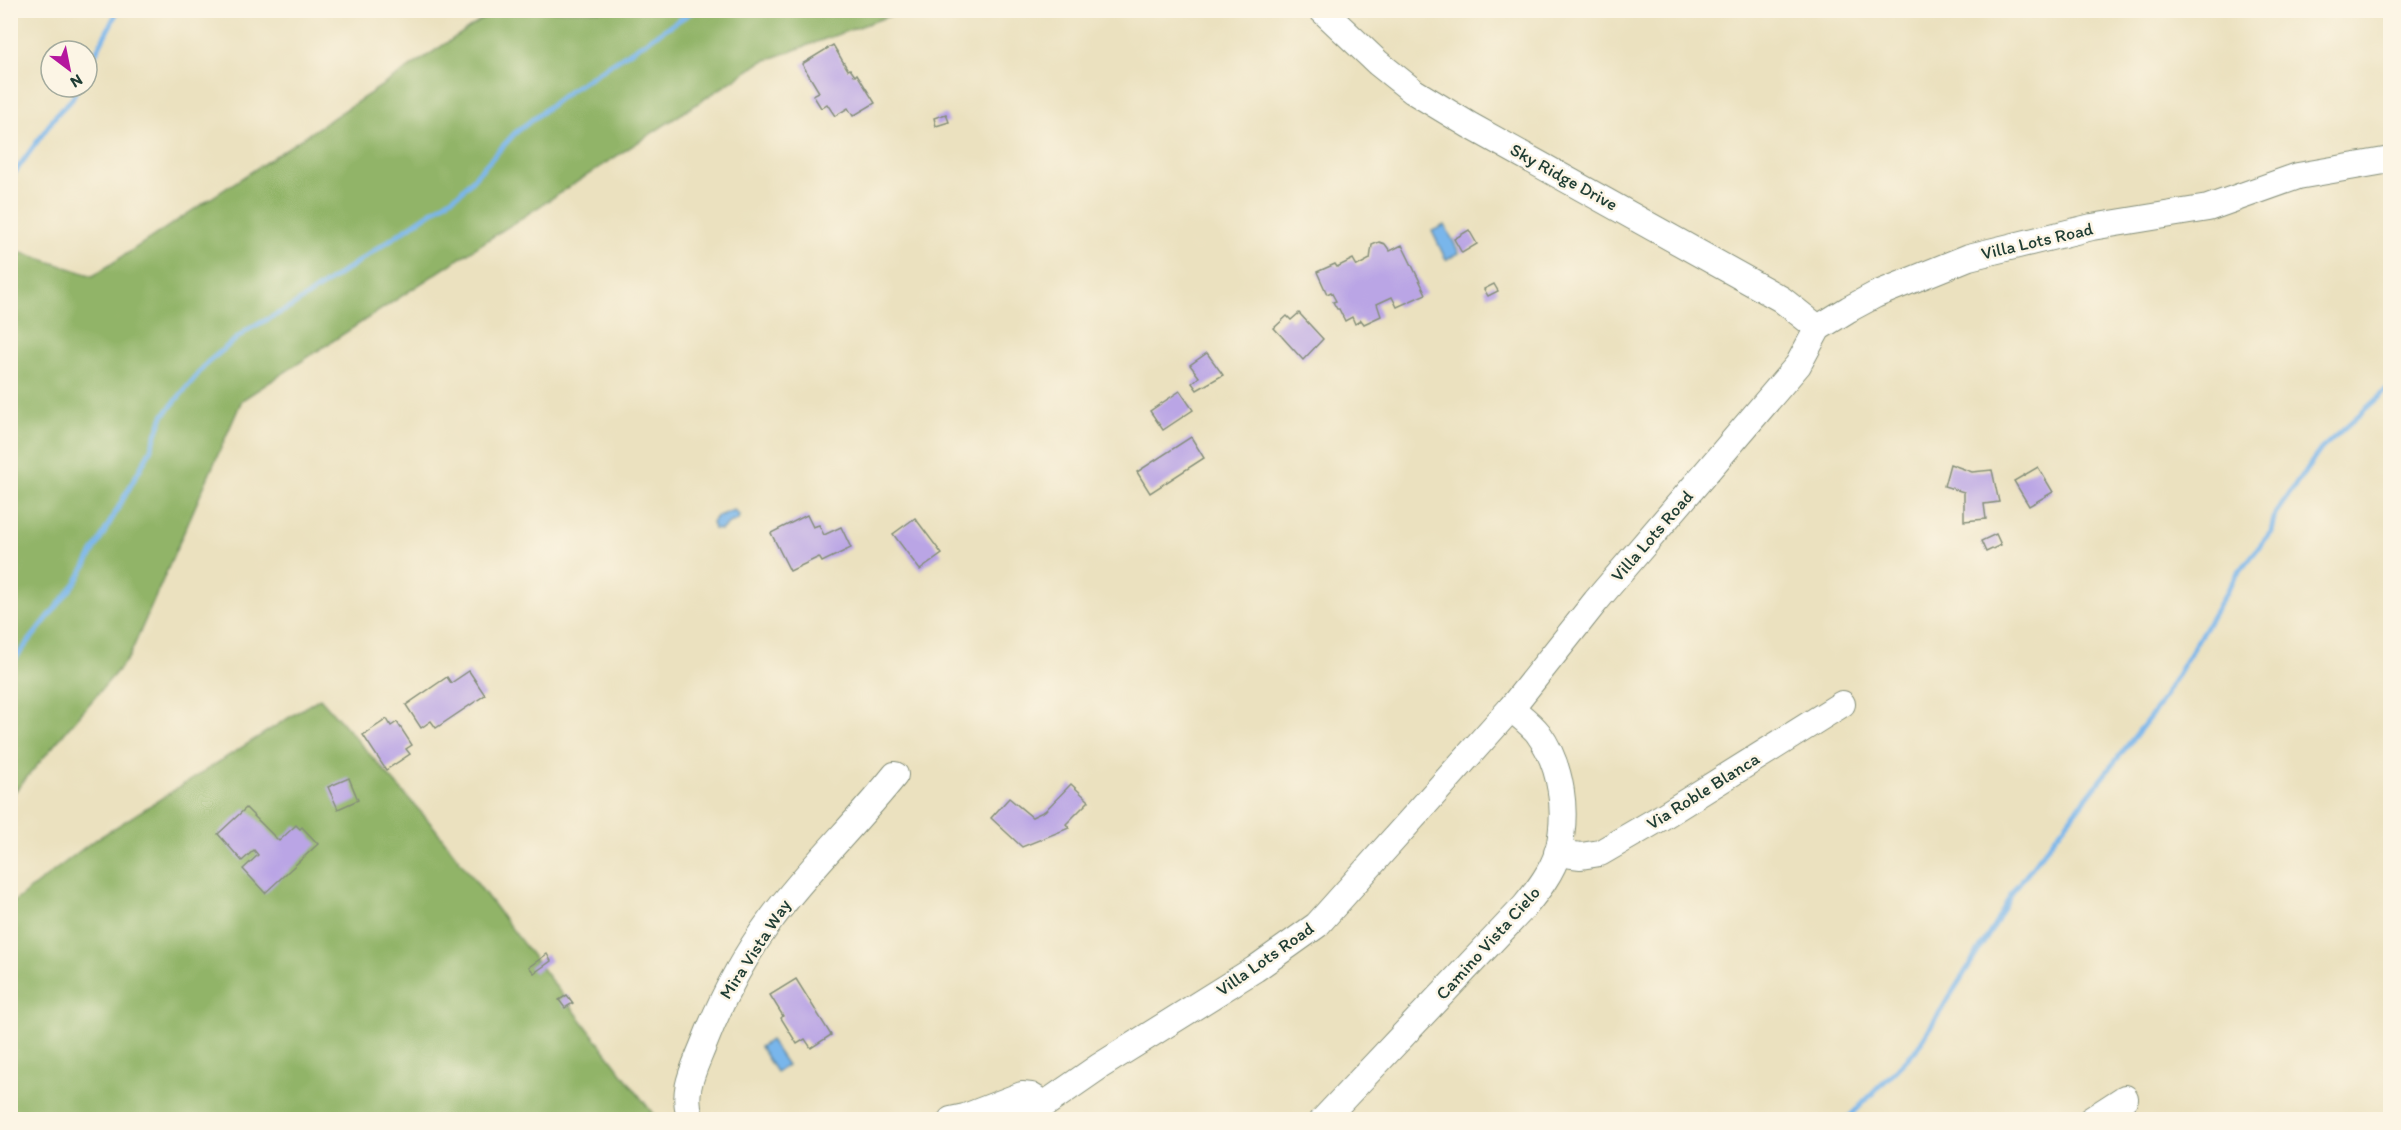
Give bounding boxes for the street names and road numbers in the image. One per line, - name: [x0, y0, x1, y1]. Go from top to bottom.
- street label: Sky Ridge Drive: [1506, 138, 1622, 216]
- street label: Villa Lots Road: [1979, 217, 2095, 265]
- street label: Villa Lots Road: [1606, 485, 1698, 586]
- street label: Via Roble Blanca: [1642, 747, 1764, 834]
- street label: Camino Vista Cielo: [1431, 882, 1545, 1004]
- street label: Mira Vista Way: [714, 894, 796, 1003]
- street label: Villa Lots Road: [1212, 917, 1318, 1001]

